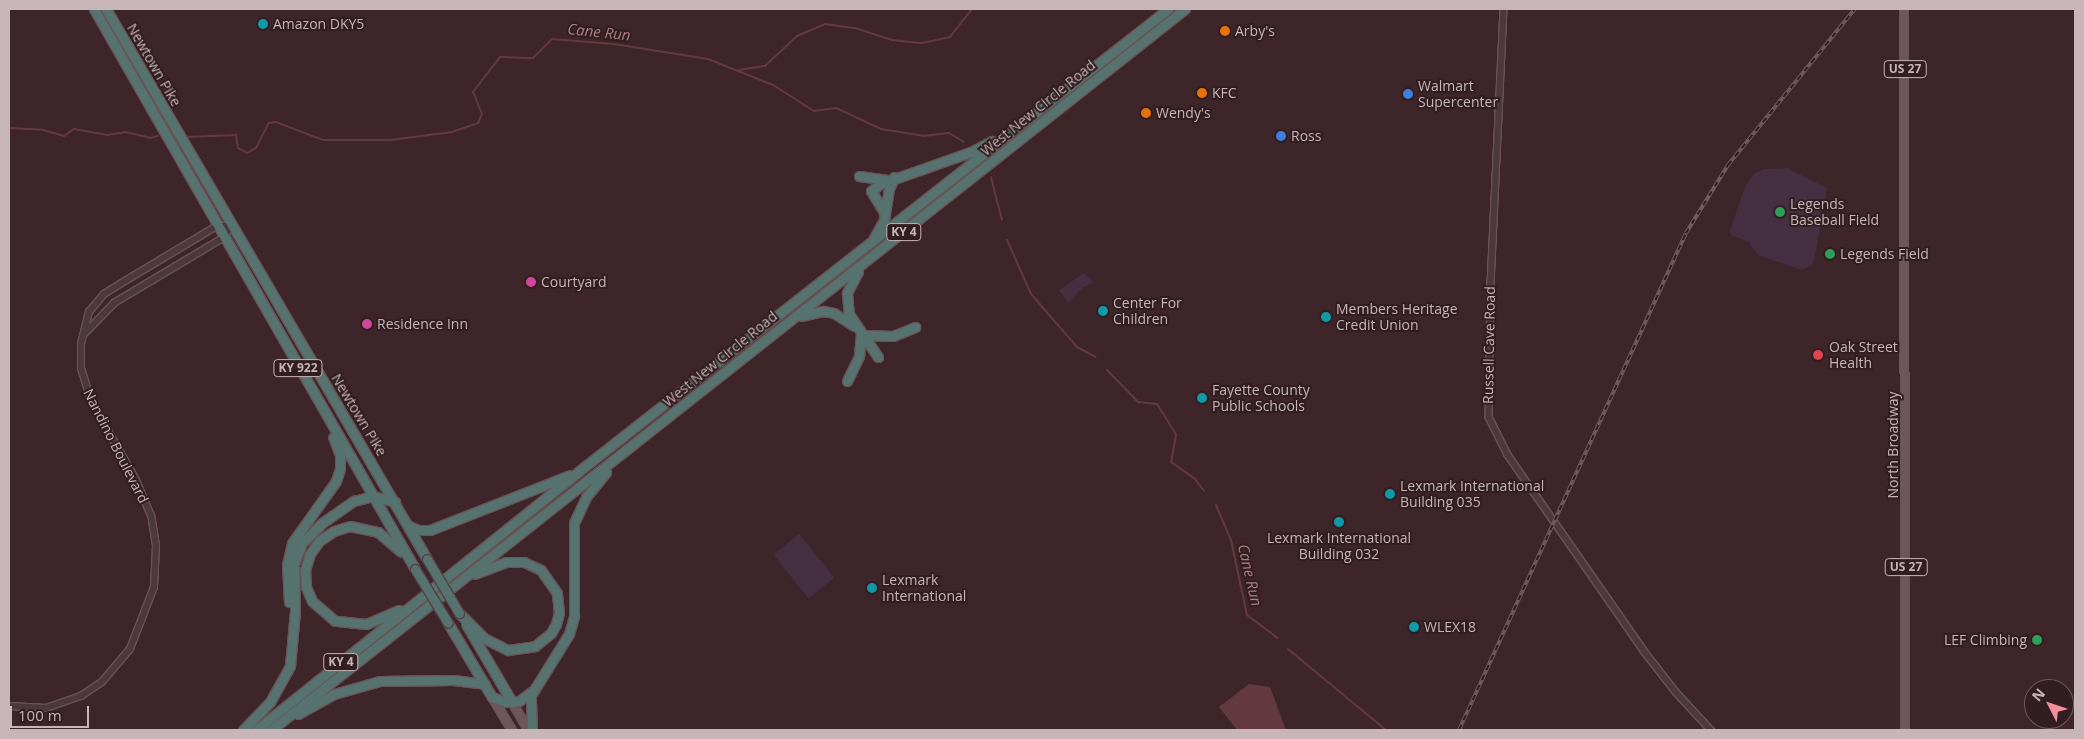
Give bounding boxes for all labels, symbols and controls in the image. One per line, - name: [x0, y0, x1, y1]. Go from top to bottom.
- place label: Amazon DKY5: [273, 16, 364, 32]
- marker: Amazon DKY5: [257, 18, 269, 30]
- water label: Cane Run: [567, 20, 631, 44]
- street label: Newtown Pike: [123, 21, 185, 109]
- place label: Arby's: [1235, 23, 1275, 39]
- marker: Arby's: [1219, 25, 1231, 37]
- street label: West New Circle Road: [977, 57, 1099, 159]
- road number: US 27: [1882, 60, 1928, 78]
- place label: Walmart Supercenter: [1418, 78, 1498, 110]
- place label: KFC: [1212, 85, 1237, 101]
- marker: KFC: [1196, 87, 1208, 99]
- marker: Walmart Supercenter: [1402, 88, 1414, 100]
- place label: Wendy's: [1156, 105, 1211, 121]
- marker: Wendy's: [1140, 107, 1152, 119]
- place label: Ross: [1291, 128, 1321, 144]
- marker: Ross: [1275, 130, 1287, 142]
- place label: Legends Baseball Field: [1790, 196, 1879, 228]
- marker: Legends Baseball Field: [1774, 206, 1786, 218]
- road number: KY 4: [885, 222, 923, 242]
- place label: Legends Field: [1840, 246, 1929, 262]
- marker: Legends Field: [1824, 248, 1836, 260]
- place label: Courtyard: [541, 274, 607, 290]
- marker: Courtyard: [525, 276, 537, 288]
- street label: Russell Cave Road: [1480, 286, 1498, 404]
- place label: Center For Children: [1113, 295, 1182, 328]
- place label: Members Heritage Credit Union: [1336, 301, 1458, 334]
- marker: Center For Children: [1097, 305, 1109, 317]
- street label: West New Circle Road: [659, 308, 781, 410]
- marker: Members Heritage Credit Union: [1320, 311, 1332, 323]
- place label: Residence Inn: [377, 316, 468, 332]
- marker: Residence Inn: [361, 318, 373, 330]
- place label: Oak Street Health: [1829, 339, 1898, 372]
- marker: Oak Street Health: [1811, 348, 1825, 362]
- road number: KY 922: [273, 358, 323, 378]
- street label: Newtown Pike: [328, 371, 390, 459]
- place label: Fayette County Public Schools: [1212, 382, 1310, 414]
- street label: Nandino Boulevard: [80, 386, 152, 506]
- street label: North Broadway: [1885, 391, 1901, 499]
- marker: Fayette County Public Schools: [1196, 392, 1208, 404]
- place label: Lexmark International Building 035: [1400, 478, 1544, 511]
- marker: Lexmark International Building 035: [1384, 488, 1396, 500]
- marker: Lexmark International Building 032: [1333, 516, 1345, 528]
- place label: Lexmark International Building 032: [1267, 530, 1411, 562]
- water label: Cane Run: [1234, 542, 1266, 608]
- road number: US 27: [1884, 558, 1928, 576]
- place label: Lexmark International: [882, 572, 966, 604]
- marker: Lexmark International: [866, 582, 878, 594]
- place label: WLEX18: [1424, 619, 1476, 635]
- marker: WLEX18: [1408, 621, 1420, 633]
- place label: LEF Climbing: [1944, 632, 2027, 648]
- marker: LEF Climbing: [2031, 634, 2043, 646]
- road number: KY 4: [322, 652, 360, 672]
- north arrow: [2024, 679, 2074, 729]
- text: N: [2027, 684, 2049, 705]
- scale bar: [12, 696, 91, 728]
- text: 100 m: [18, 705, 62, 725]

